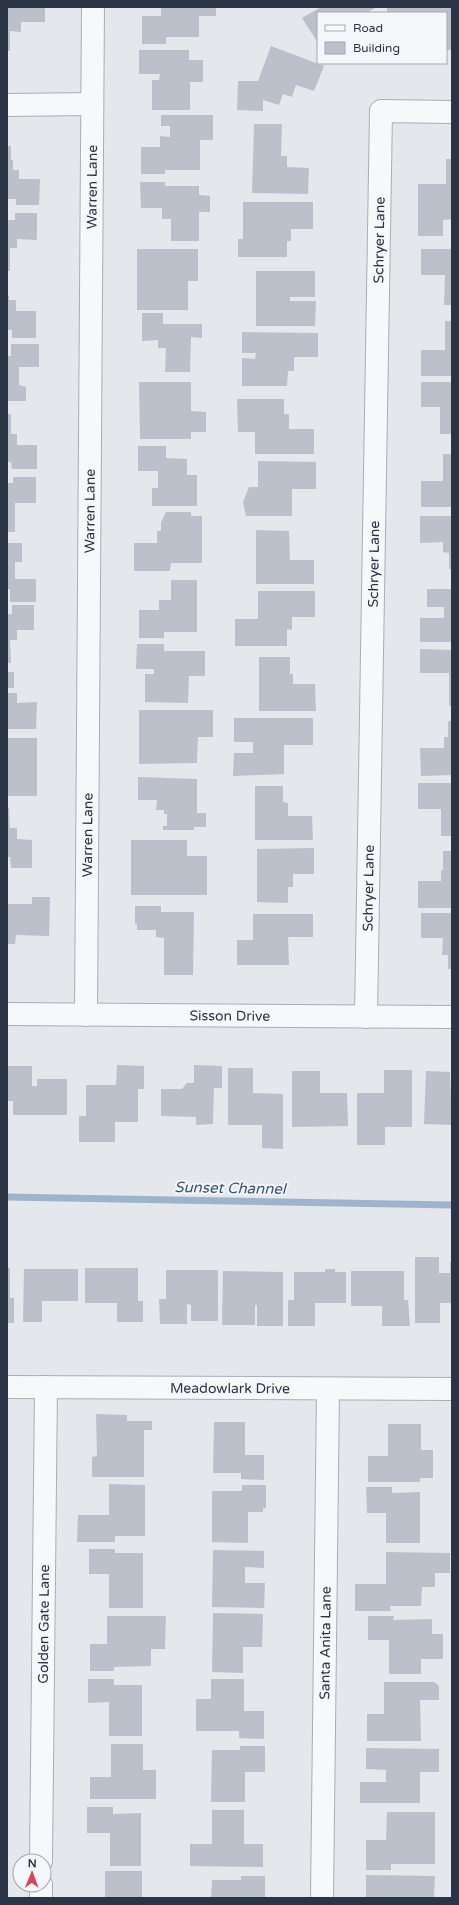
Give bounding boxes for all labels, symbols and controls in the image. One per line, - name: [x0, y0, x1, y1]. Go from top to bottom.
- legend: [317, 12, 447, 64]
- text: Road: [353, 21, 383, 35]
- text: Building: [353, 41, 400, 55]
- street label: Warren Lane: [83, 145, 101, 229]
- street label: Schryer Lane: [370, 197, 388, 284]
- street label: Warren Lane: [81, 469, 98, 553]
- street label: Schryer Lane: [364, 520, 383, 608]
- street label: Warren Lane: [78, 793, 96, 877]
- street label: Schryer Lane: [359, 844, 377, 932]
- street label: Sisson Drive: [190, 1007, 270, 1024]
- water label: Sunset Channel: [174, 1178, 288, 1198]
- street label: Meadowlark Drive: [170, 1379, 290, 1397]
- street label: Golden Gate Lane: [34, 1564, 53, 1684]
- street label: Santa Anita Lane: [316, 1586, 334, 1700]
- north arrow: [12, 1853, 52, 1893]
- text: N: [28, 1857, 37, 1870]

